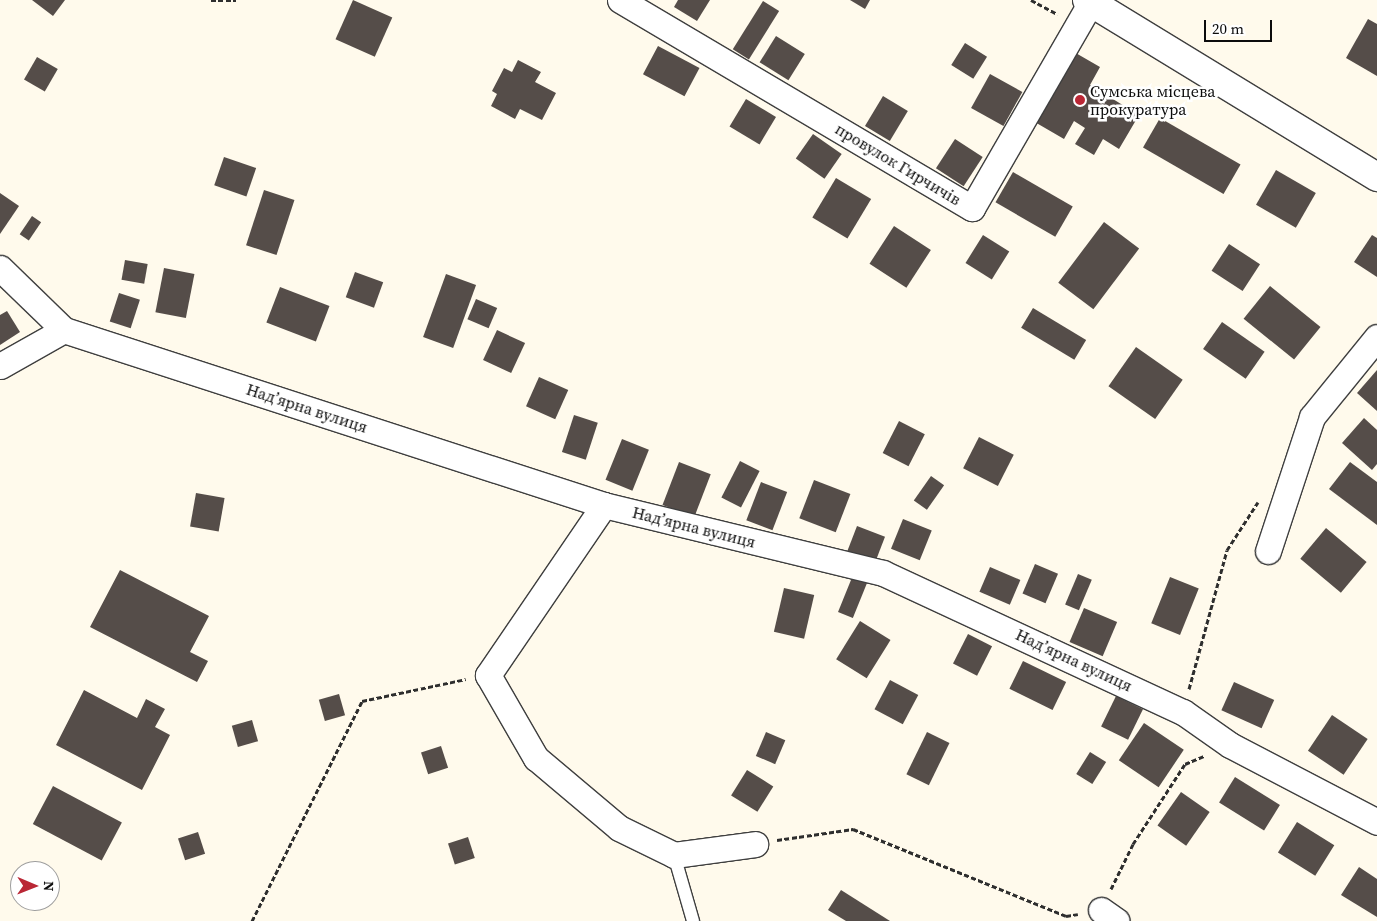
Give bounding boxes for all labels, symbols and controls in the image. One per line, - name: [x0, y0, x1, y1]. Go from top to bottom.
- scale bar: [1207, 10, 1274, 42]
- text: 20 m: [1212, 18, 1244, 39]
- place label: Сумська місцева прокуратура: [1090, 81, 1215, 119]
- marker: Сумська місцева прокуратура: [1074, 94, 1086, 106]
- street label: провулок Гирчичів: [832, 119, 964, 209]
- street label: Надʼярна вулиця: [244, 379, 370, 437]
- street label: Надʼярна вулиця: [630, 502, 758, 552]
- street label: Надʼярна вулиця: [1013, 625, 1135, 695]
- north arrow: [10, 861, 60, 911]
- text: N: [39, 881, 59, 892]

